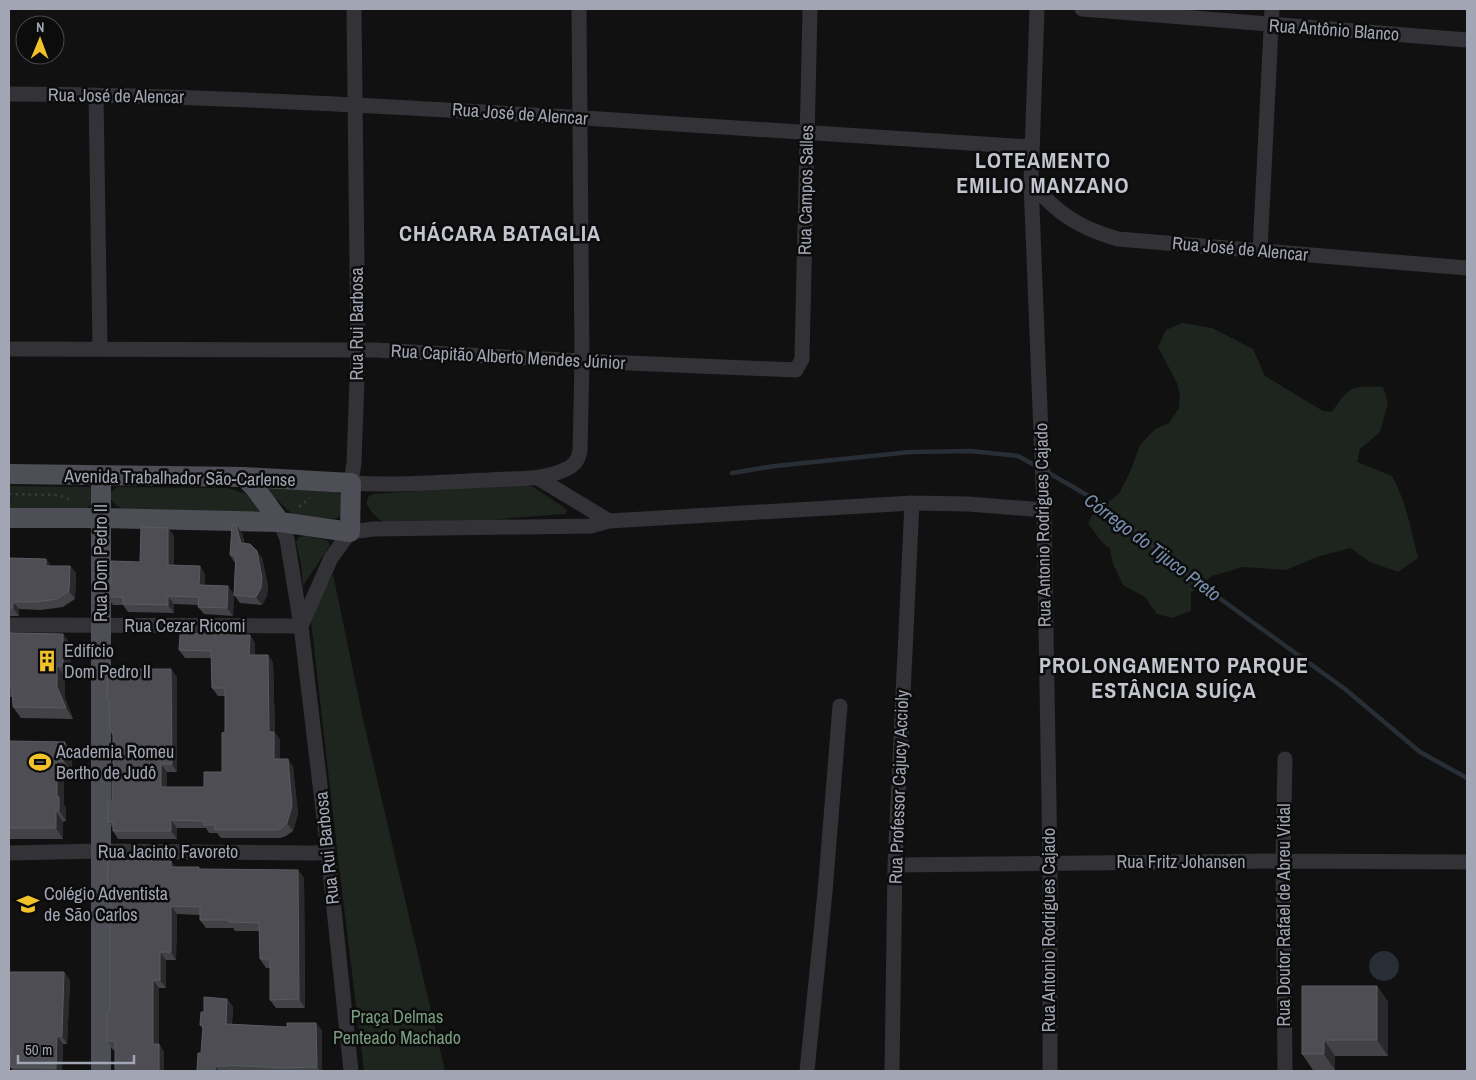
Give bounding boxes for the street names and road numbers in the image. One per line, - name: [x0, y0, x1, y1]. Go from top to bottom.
- street label: Rua Antônio Blanco: [1268, 12, 1400, 47]
- street label: Rua José de Alencar: [48, 82, 184, 109]
- street label: Rua José de Alencar: [451, 96, 589, 131]
- street label: Rua Campos Salles: [792, 125, 819, 255]
- street label: Rua José de Alencar: [1171, 230, 1309, 267]
- street label: Rua Rui Barbosa: [344, 267, 369, 381]
- street label: Rua Capitão Alberto Mendes Júnior: [390, 338, 626, 375]
- street label: Rua Antonio Rodrigues Cajado: [1028, 423, 1057, 627]
- street label: Avenida Trabalhador São-Carlense: [63, 463, 296, 492]
- street label: Rua Dom Pedro II: [88, 504, 113, 622]
- street label: Rua Cezar Ricomi: [124, 613, 246, 638]
- street label: Rua Professor Cajucy Accioly: [883, 689, 914, 885]
- street label: Rua Rui Barbosa: [308, 790, 345, 906]
- street label: Rua Doutor Rafael de Abreu Vidal: [1271, 804, 1296, 1026]
- street label: Rua Antonio Rodrigues Cajado: [1036, 828, 1061, 1032]
- street label: Rua Jacinto Favoreto: [98, 839, 238, 864]
- street label: Rua Fritz Johansen: [1117, 849, 1245, 874]

